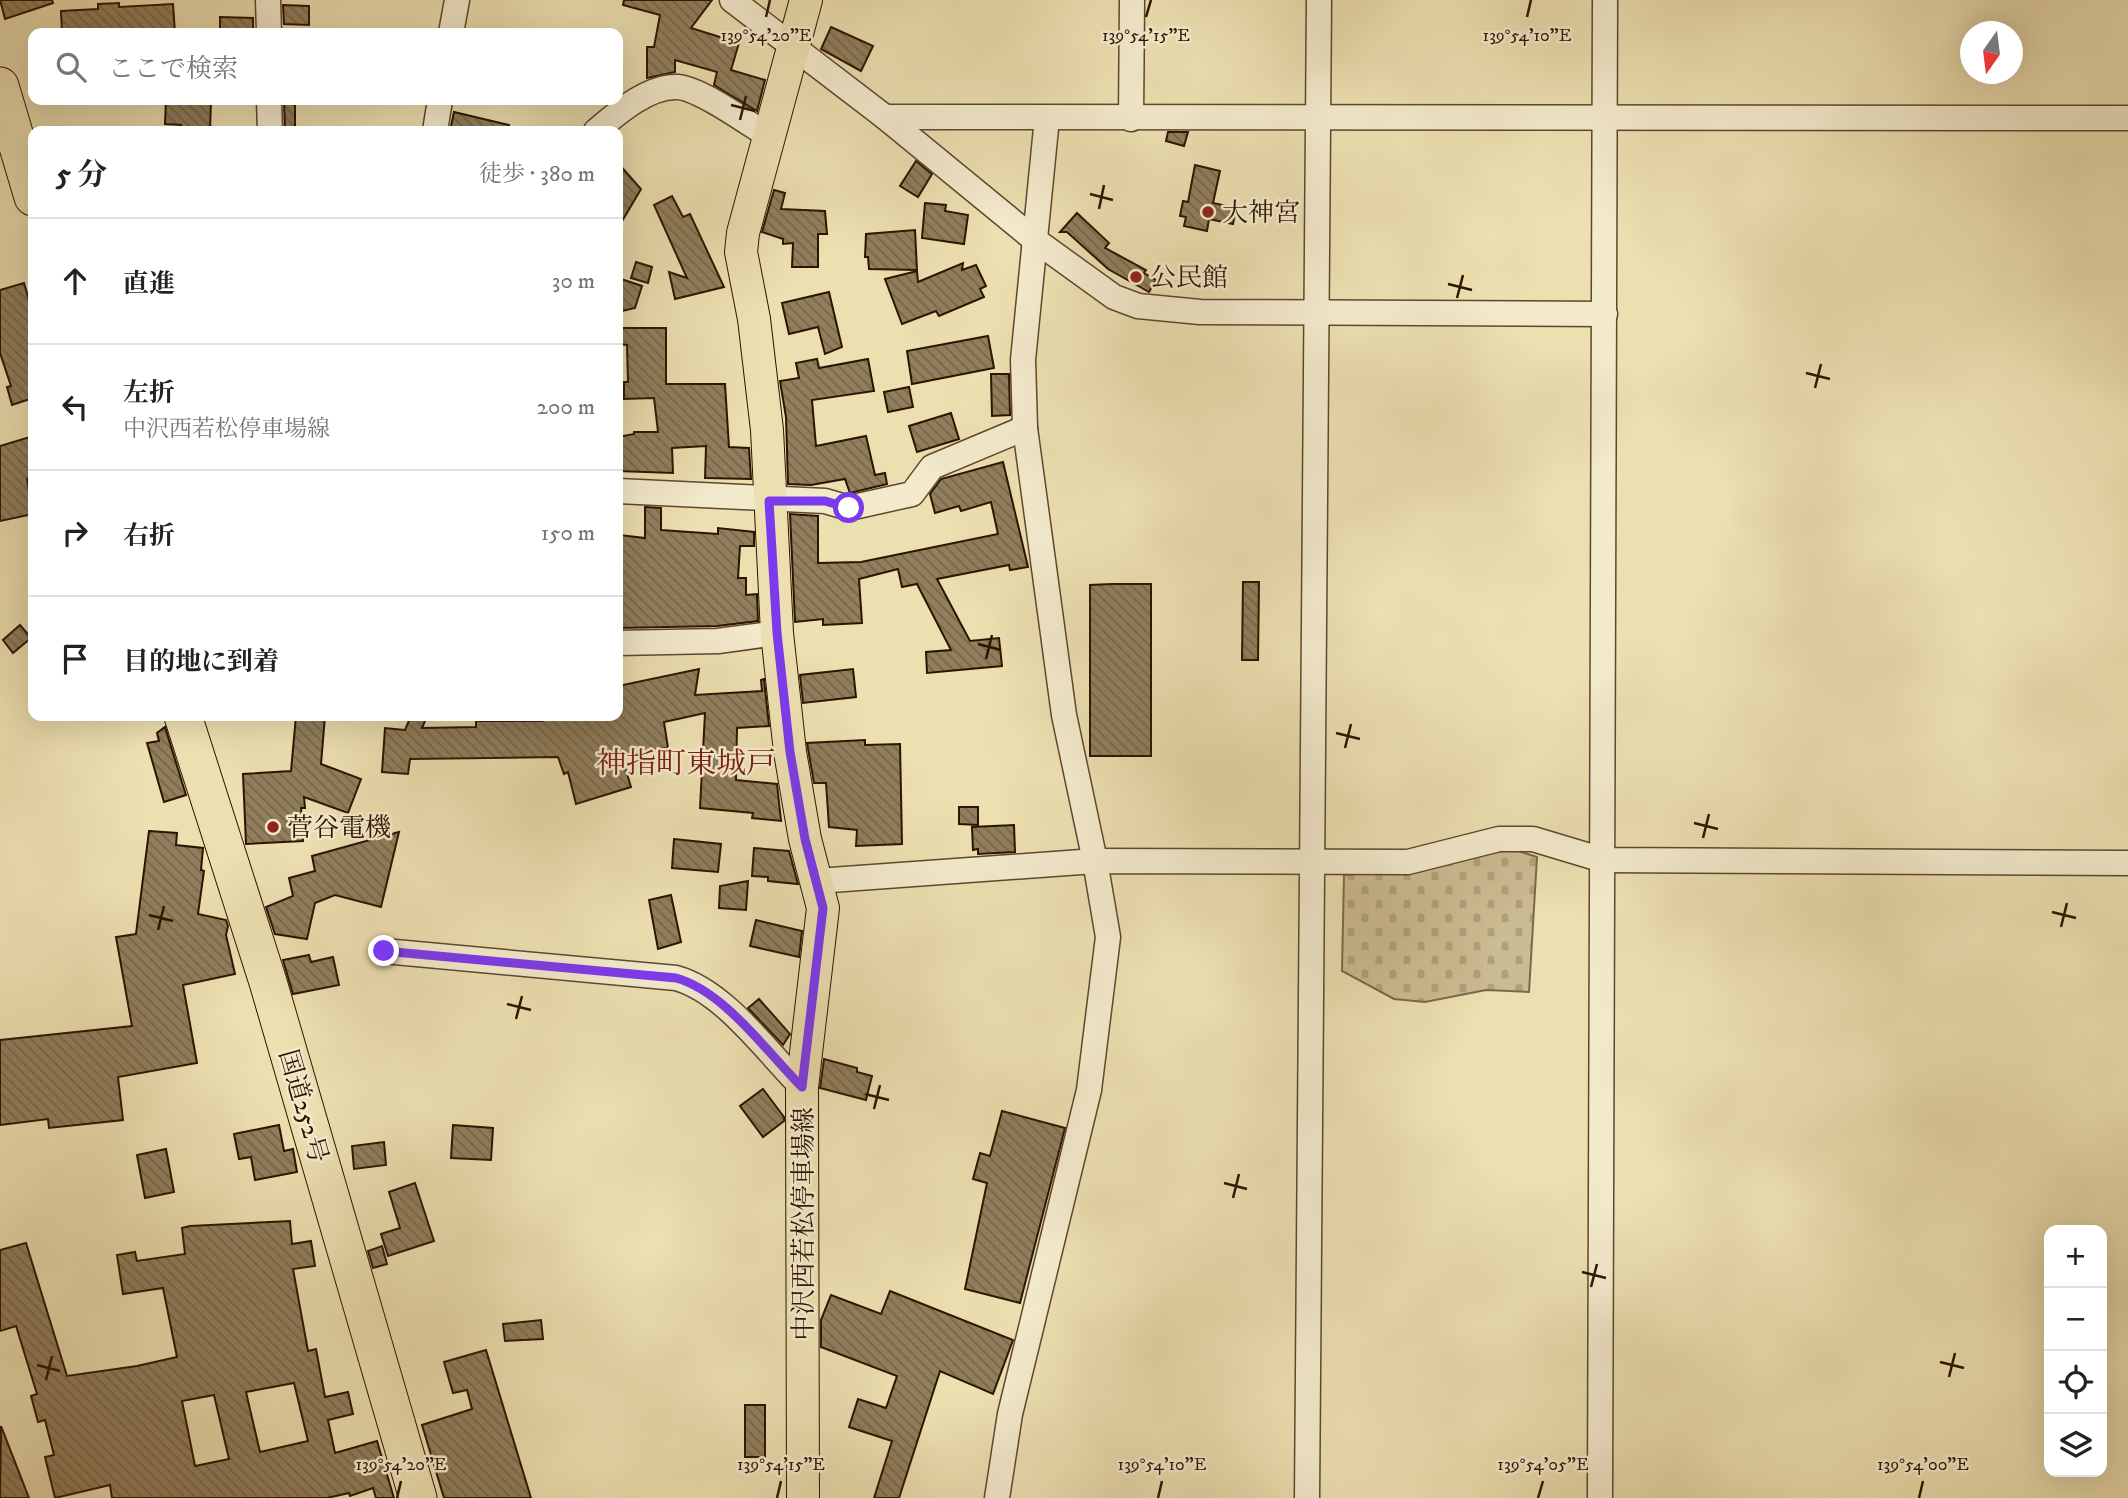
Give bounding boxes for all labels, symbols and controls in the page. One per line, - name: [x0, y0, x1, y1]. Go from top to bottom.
- north arrow: [1960, 21, 2023, 84]
- text: 139°54'20"E: [720, 25, 812, 47]
- text: 139°54'15"E: [1102, 25, 1190, 47]
- text: 139°54'10"E: [1483, 25, 1572, 47]
- search box: [28, 28, 623, 105]
- icon: search: [52, 48, 90, 86]
- text: ここで検索: [108, 53, 238, 86]
- text: 5 分: [56, 157, 107, 194]
- text: 徒歩 · 380 m: [479, 160, 595, 189]
- place label: 大神宮: [1222, 197, 1300, 230]
- marker: 大神宮: [1200, 204, 1216, 220]
- icon: ahead: [56, 262, 94, 300]
- place label: 公民館: [1150, 262, 1228, 295]
- text: 30 m: [552, 267, 595, 296]
- text: 直進: [123, 268, 175, 301]
- marker: 公民館: [1128, 269, 1144, 285]
- text: 左折: [123, 377, 175, 410]
- icon: left: [56, 388, 94, 426]
- text: 200 m: [537, 393, 595, 422]
- text: 中沢西若松停車場線: [123, 415, 330, 444]
- route start: [833, 492, 864, 523]
- icon: right: [56, 514, 94, 552]
- text: 150 m: [541, 519, 595, 548]
- text: 右折: [123, 520, 175, 553]
- icon: arrive: [56, 640, 94, 678]
- text: 目的地に到着: [123, 646, 279, 679]
- district label: 神指町東城戸: [596, 746, 776, 783]
- place label: 菅谷電機: [287, 812, 391, 845]
- marker: 菅谷電機: [265, 819, 281, 835]
- route end: [368, 935, 399, 966]
- street label: 国道252号: [271, 1046, 334, 1167]
- street label: 中沢西若松停車場線: [788, 1107, 821, 1341]
- map controls: [2044, 1225, 2107, 1477]
- button: +: [2044, 1225, 2107, 1288]
- button: −: [2044, 1288, 2107, 1351]
- button: locate: [2044, 1351, 2107, 1414]
- button: layers: [2044, 1414, 2107, 1477]
- text: 139°54'20"E: [355, 1454, 447, 1476]
- text: 139°54'15"E: [737, 1454, 825, 1476]
- text: 139°54'10"E: [1118, 1454, 1207, 1476]
- text: 139°54'05"E: [1497, 1454, 1589, 1476]
- text: 139°54'00"E: [1877, 1454, 1969, 1476]

